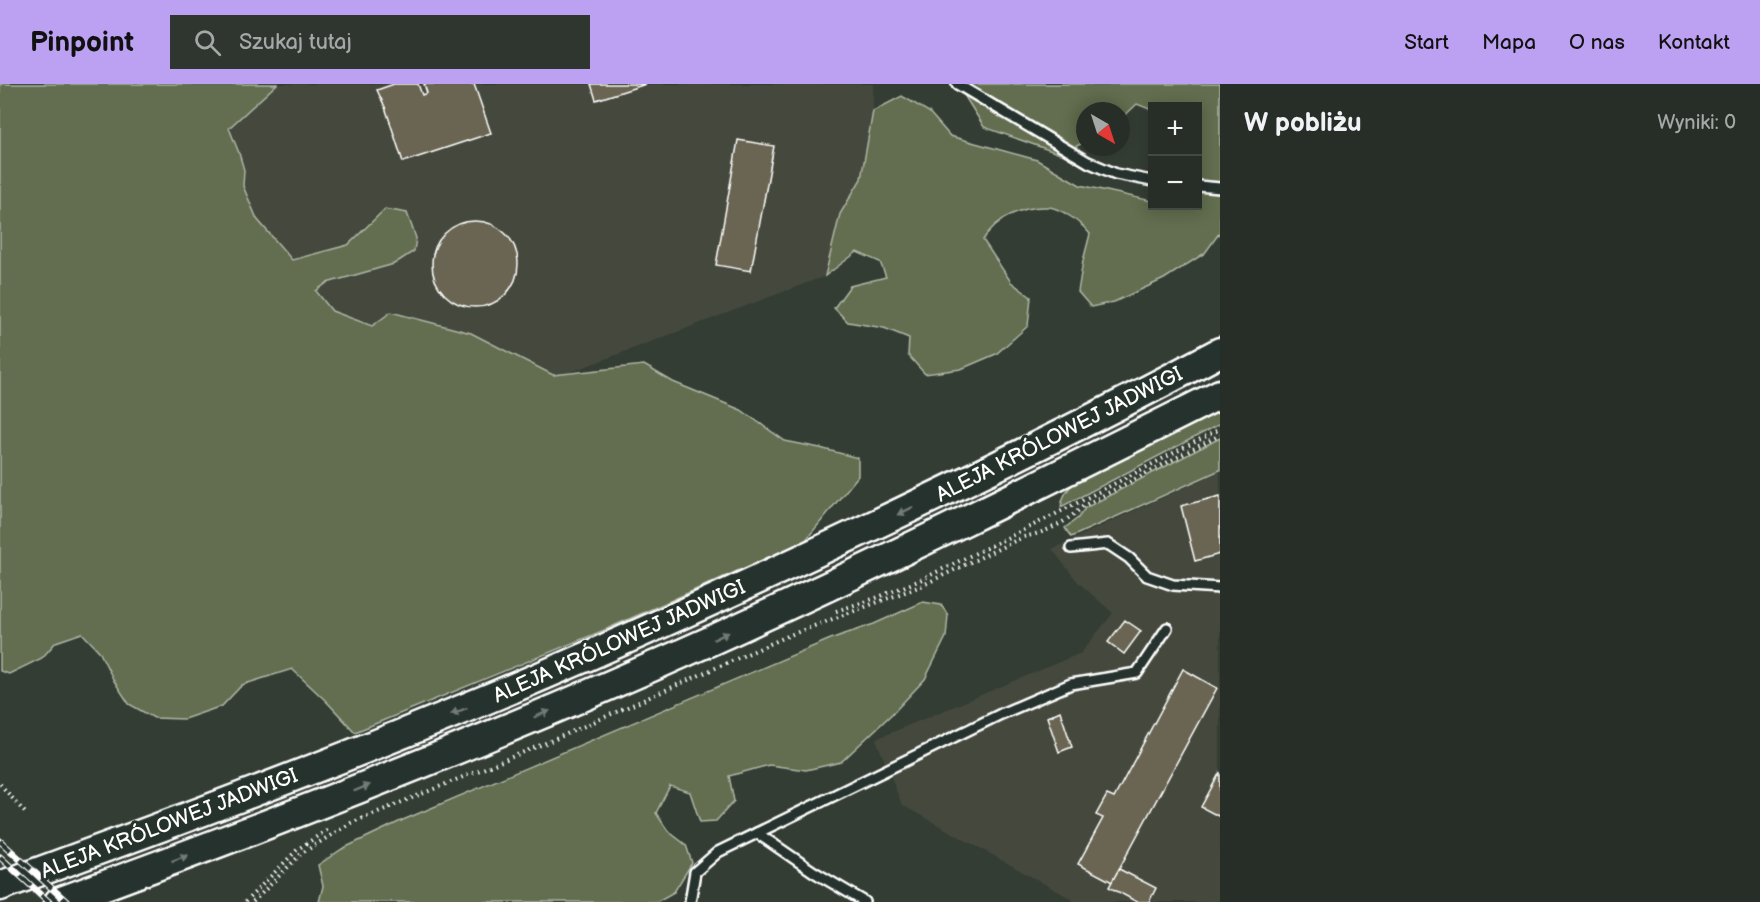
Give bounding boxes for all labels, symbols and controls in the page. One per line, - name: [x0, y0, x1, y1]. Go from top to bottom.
- search box: [170, 15, 590, 69]
- text: Pinpoint: [30, 26, 134, 59]
- icon: search: [191, 26, 224, 59]
- text: Szukaj tutaj: [239, 29, 352, 56]
- text: Start: [1404, 30, 1449, 55]
- text: Mapa: [1482, 30, 1536, 55]
- text: O nas: [1569, 30, 1625, 55]
- text: Kontakt: [1658, 30, 1730, 55]
- north arrow: [1076, 102, 1130, 156]
- map controls: [1148, 102, 1202, 210]
- button: +: [1148, 102, 1202, 156]
- text: W pobliżu: [1244, 108, 1362, 139]
- text: Wyniki: 0: [1657, 111, 1736, 135]
- button: −: [1148, 156, 1202, 210]
- street label: ALEJA KRÓLOWEJ JADWIGI: [932, 361, 1187, 508]
- one-way arrow: [897, 506, 914, 515]
- street label: ALEJA KRÓLOWEJ JADWIGI: [489, 574, 749, 708]
- one-way arrow: [712, 631, 730, 640]
- one-way arrow: [450, 707, 468, 716]
- one-way arrow: [534, 709, 552, 719]
- street label: ALEJA KRÓLOWEJ JADWIGI: [37, 763, 301, 884]
- one-way arrow: [353, 783, 371, 792]
- one-way arrow: [171, 852, 189, 862]

